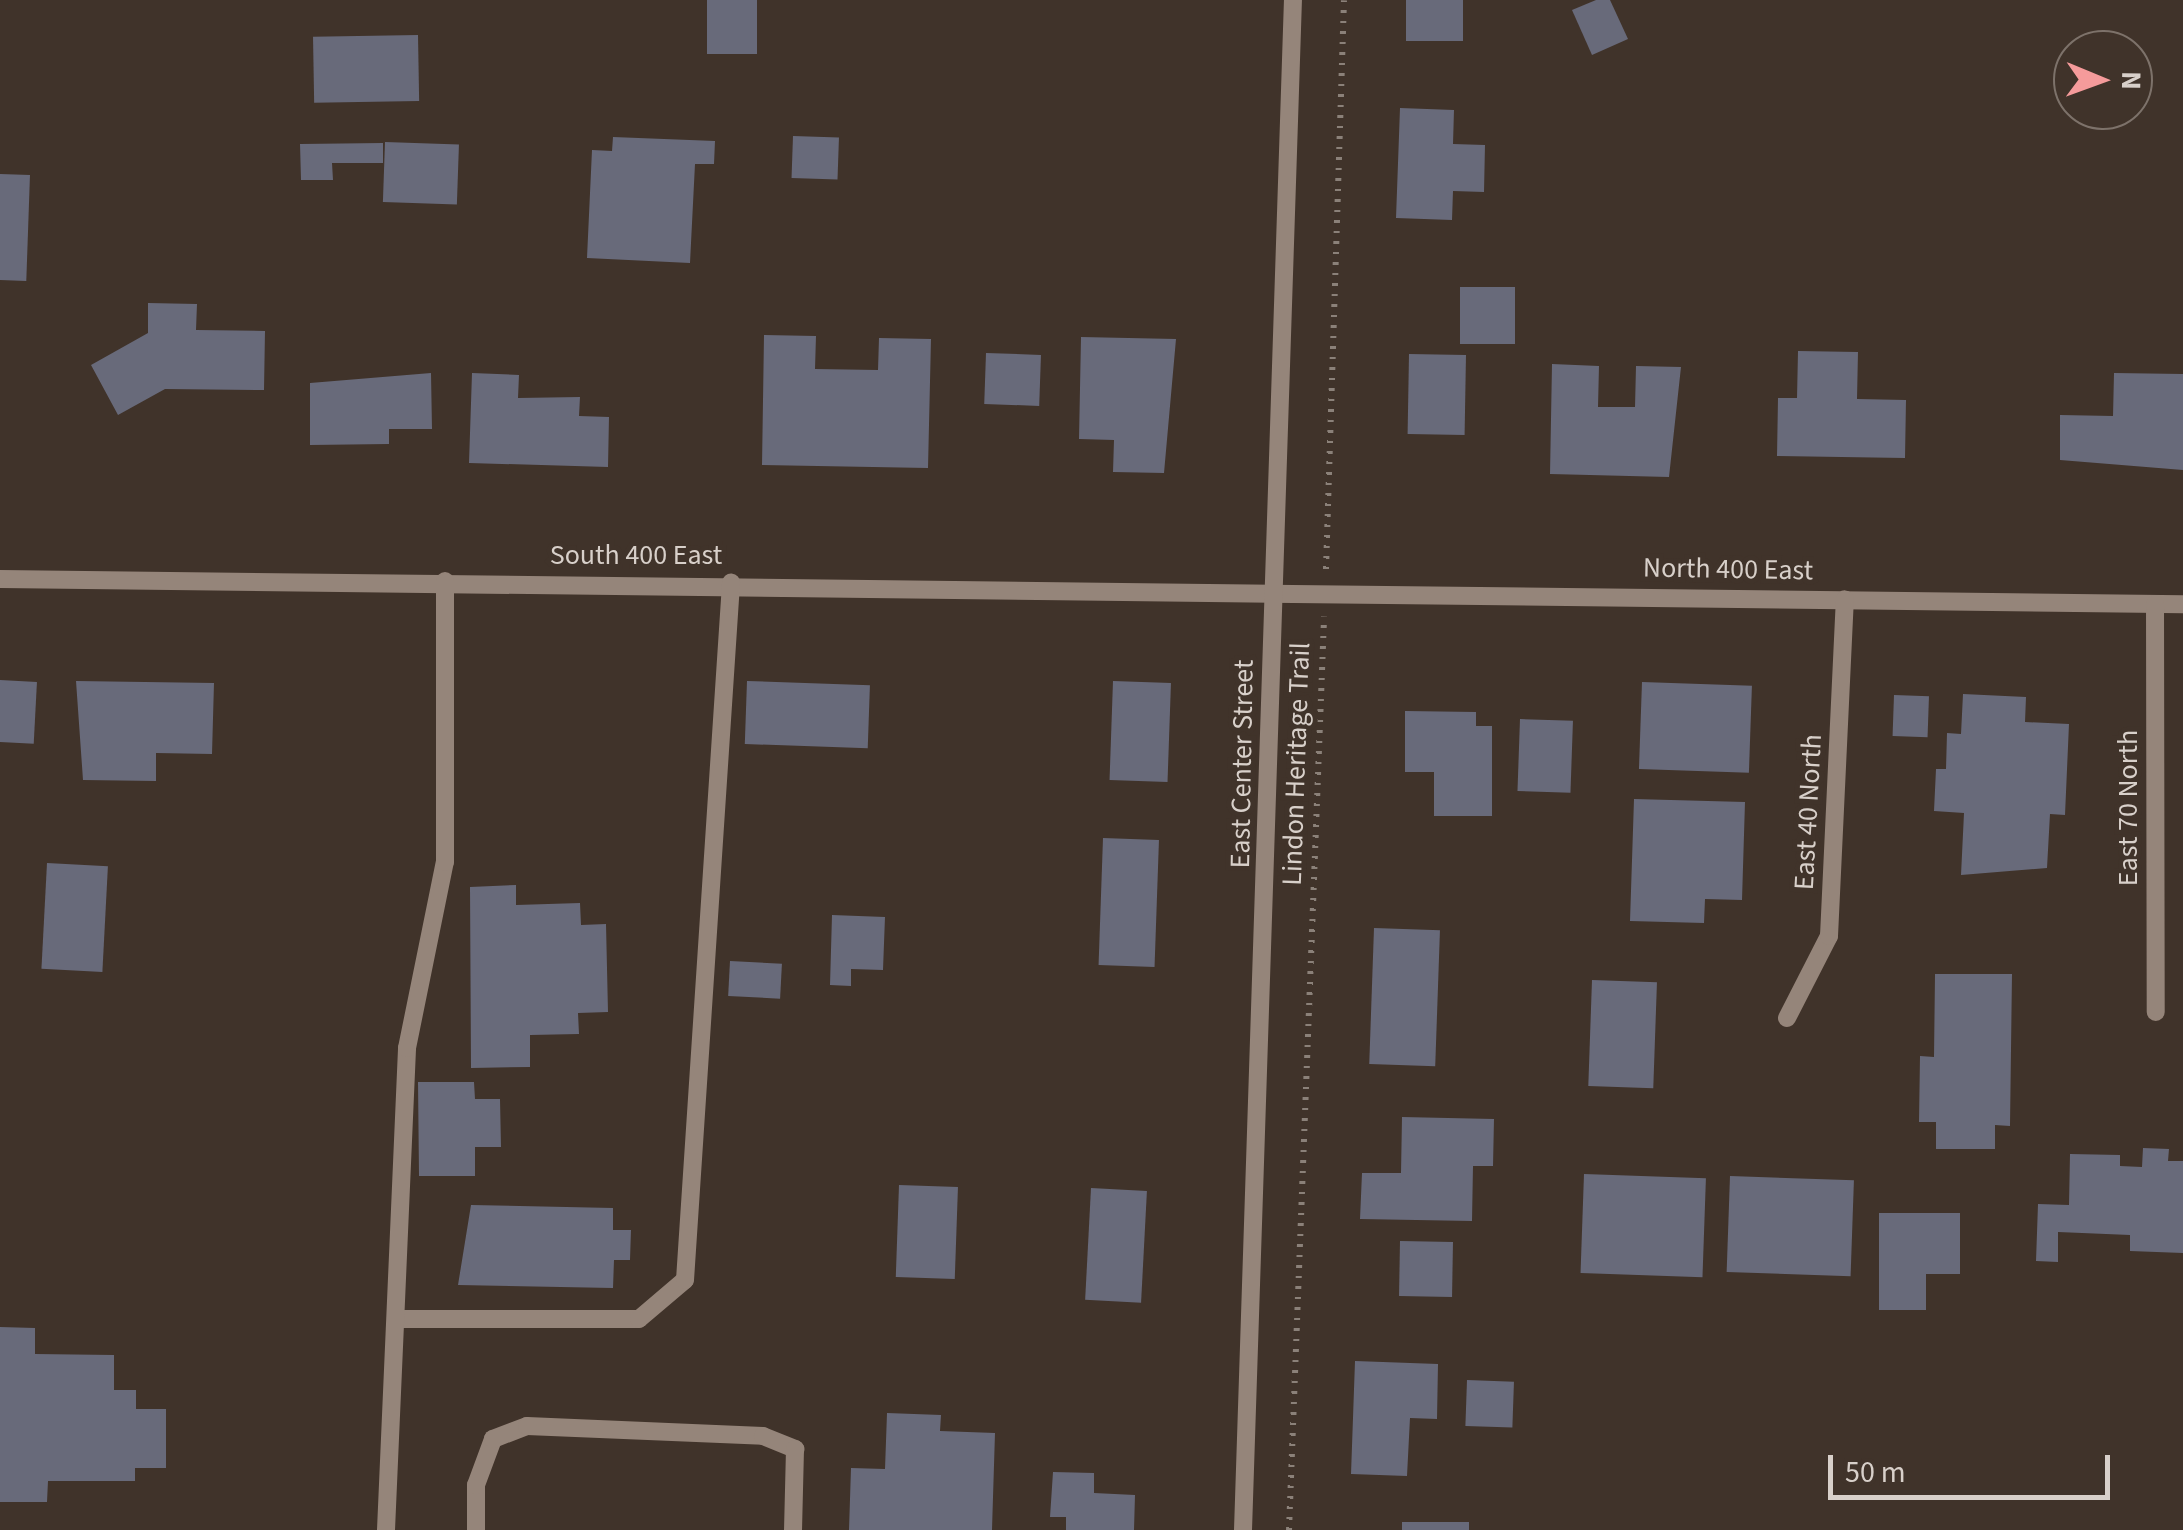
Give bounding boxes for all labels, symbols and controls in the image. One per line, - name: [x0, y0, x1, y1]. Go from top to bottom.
- north arrow: [2053, 30, 2153, 130]
- text: N: [2111, 71, 2151, 90]
- street label: South 400 East: [550, 538, 722, 572]
- street label: North 400 East: [1643, 551, 1813, 587]
- street label: Lindon Heritage Trail: [1275, 642, 1317, 886]
- street label: East Center Street: [1223, 659, 1261, 869]
- street label: East 70 North: [2111, 730, 2145, 886]
- street label: East 40 North: [1787, 733, 1829, 891]
- scale bar: [1833, 1435, 2116, 1497]
- text: 50 m: [1845, 1451, 1906, 1494]

